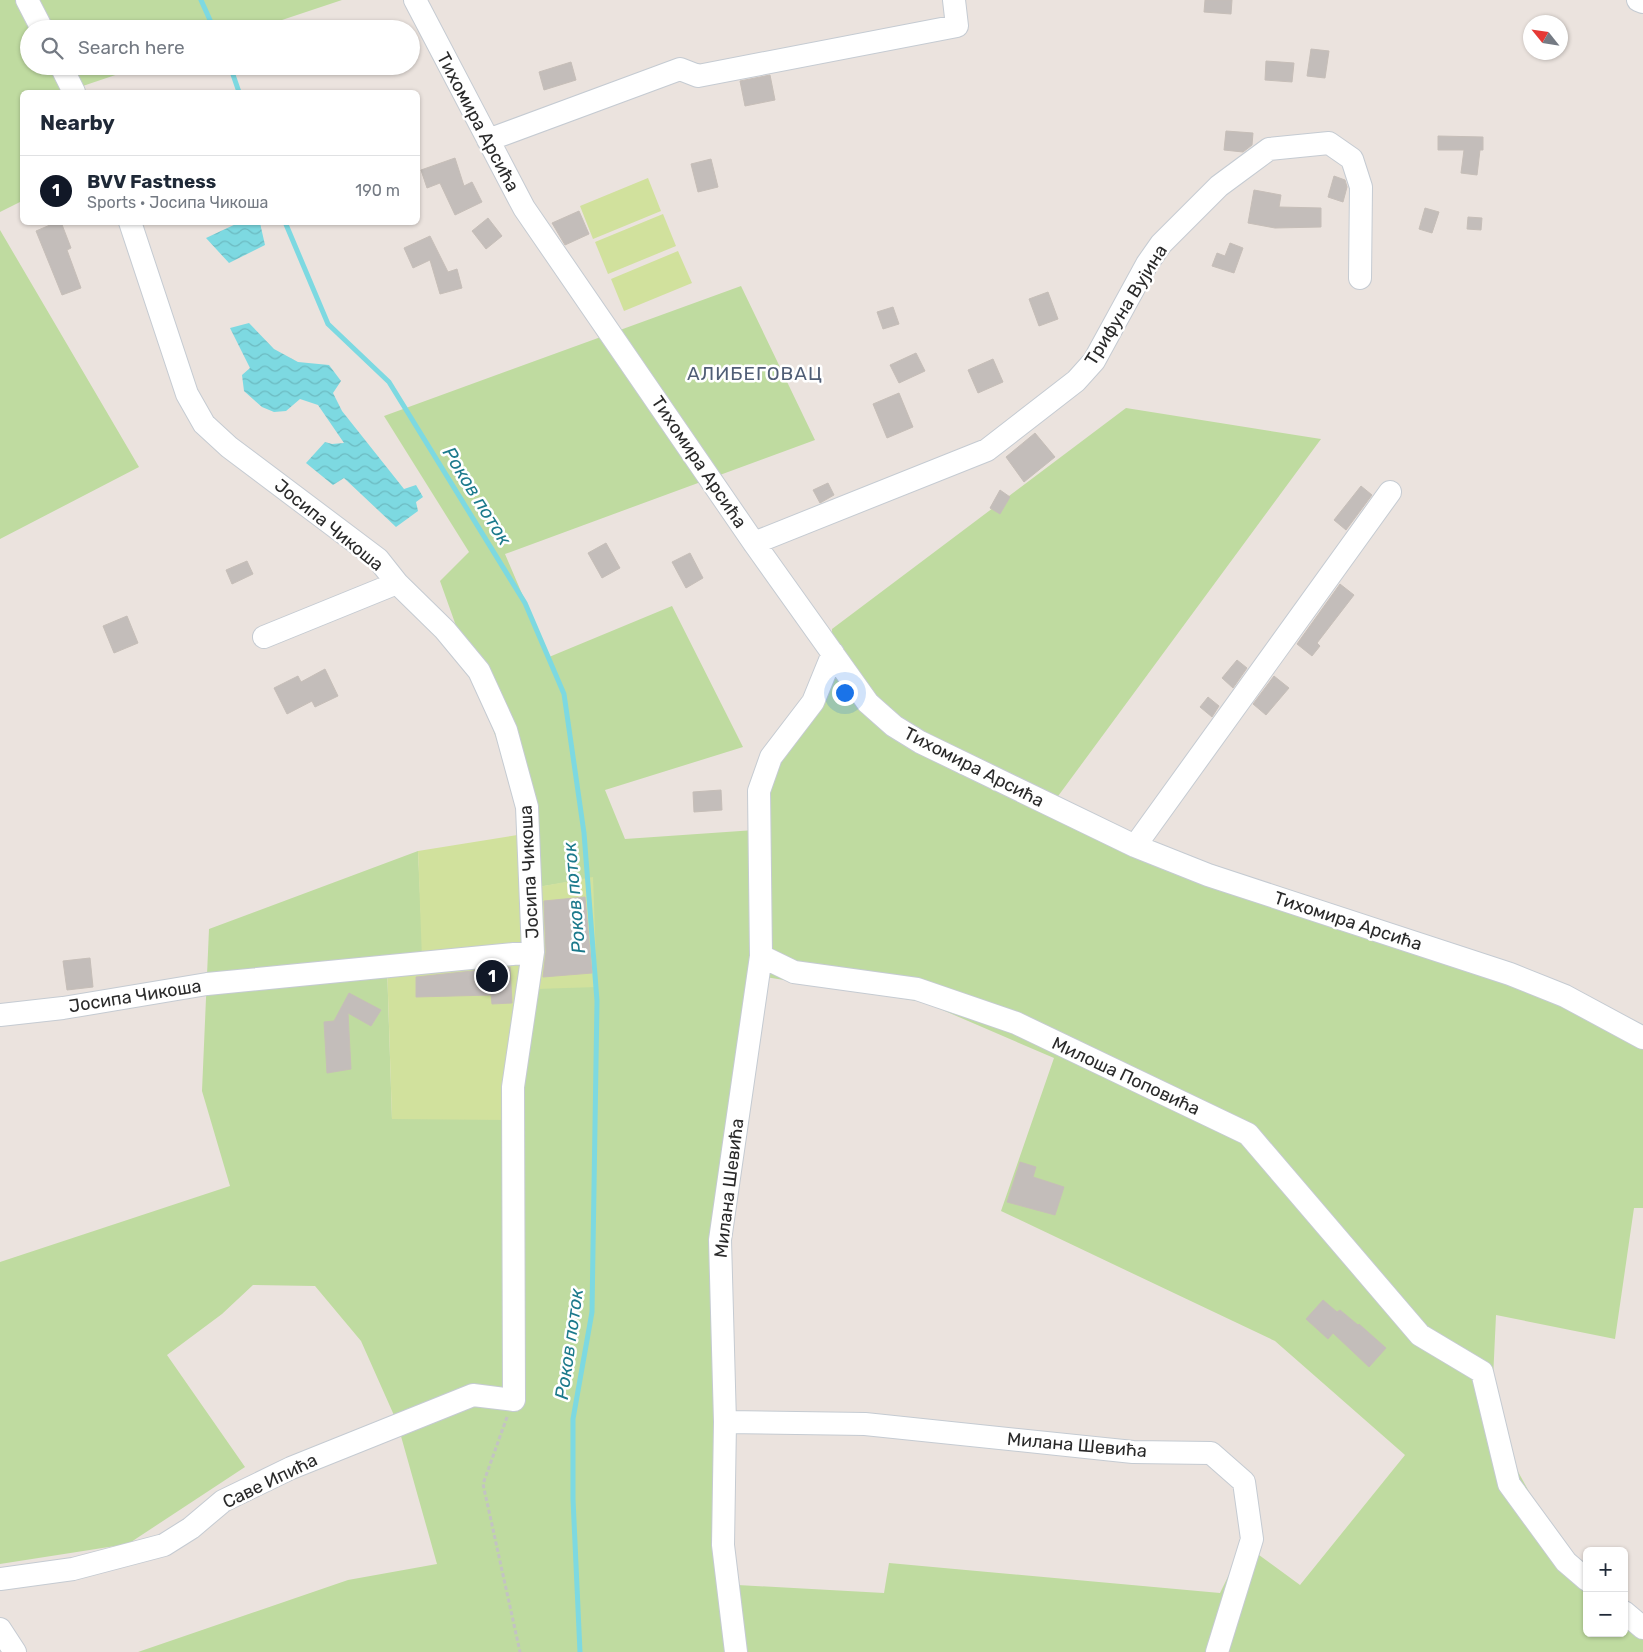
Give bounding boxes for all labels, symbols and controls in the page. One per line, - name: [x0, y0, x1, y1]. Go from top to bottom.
- north arrow: [1523, 15, 1568, 60]
- search box: [20, 20, 420, 75]
- icon: search: [38, 34, 66, 62]
- text: Search here: [78, 36, 185, 59]
- street label: Тихомира Арсића: [432, 49, 524, 195]
- text: Nearby: [40, 110, 115, 135]
- text: BVV Fastness: [87, 170, 216, 193]
- text: 1: [52, 181, 60, 200]
- text: 190 m: [355, 181, 400, 200]
- text: Sports · Јосипа Чикоша: [87, 193, 268, 212]
- street label: Трифуна Вујина: [1080, 241, 1172, 369]
- district label: АЛИБЕГОВАЦ: [687, 362, 823, 385]
- street label: Тихомира Арсића: [647, 392, 751, 532]
- water label: Роков поток: [438, 443, 517, 550]
- street label: Јосипа Чикоша: [270, 474, 388, 576]
- your location: [832, 680, 858, 706]
- street label: Тихомира Арсића: [900, 722, 1048, 812]
- street label: Јосипа Чикоша: [515, 805, 543, 939]
- water label: Роков поток: [558, 840, 590, 955]
- street label: Тихомира Арсића: [1271, 887, 1425, 955]
- pin: 1: [476, 957, 508, 995]
- street label: Јосипа Чикоша: [67, 975, 203, 1017]
- street label: Милоша Поповића: [1048, 1032, 1204, 1120]
- street label: Милана Шевића: [710, 1117, 748, 1259]
- water label: Роков поток: [550, 1286, 588, 1401]
- street label: Милана Шевића: [1006, 1428, 1148, 1462]
- street label: Саве Ипића: [219, 1449, 321, 1513]
- map controls: [1583, 1547, 1628, 1637]
- button: +: [1583, 1547, 1628, 1592]
- button: −: [1583, 1592, 1628, 1637]

